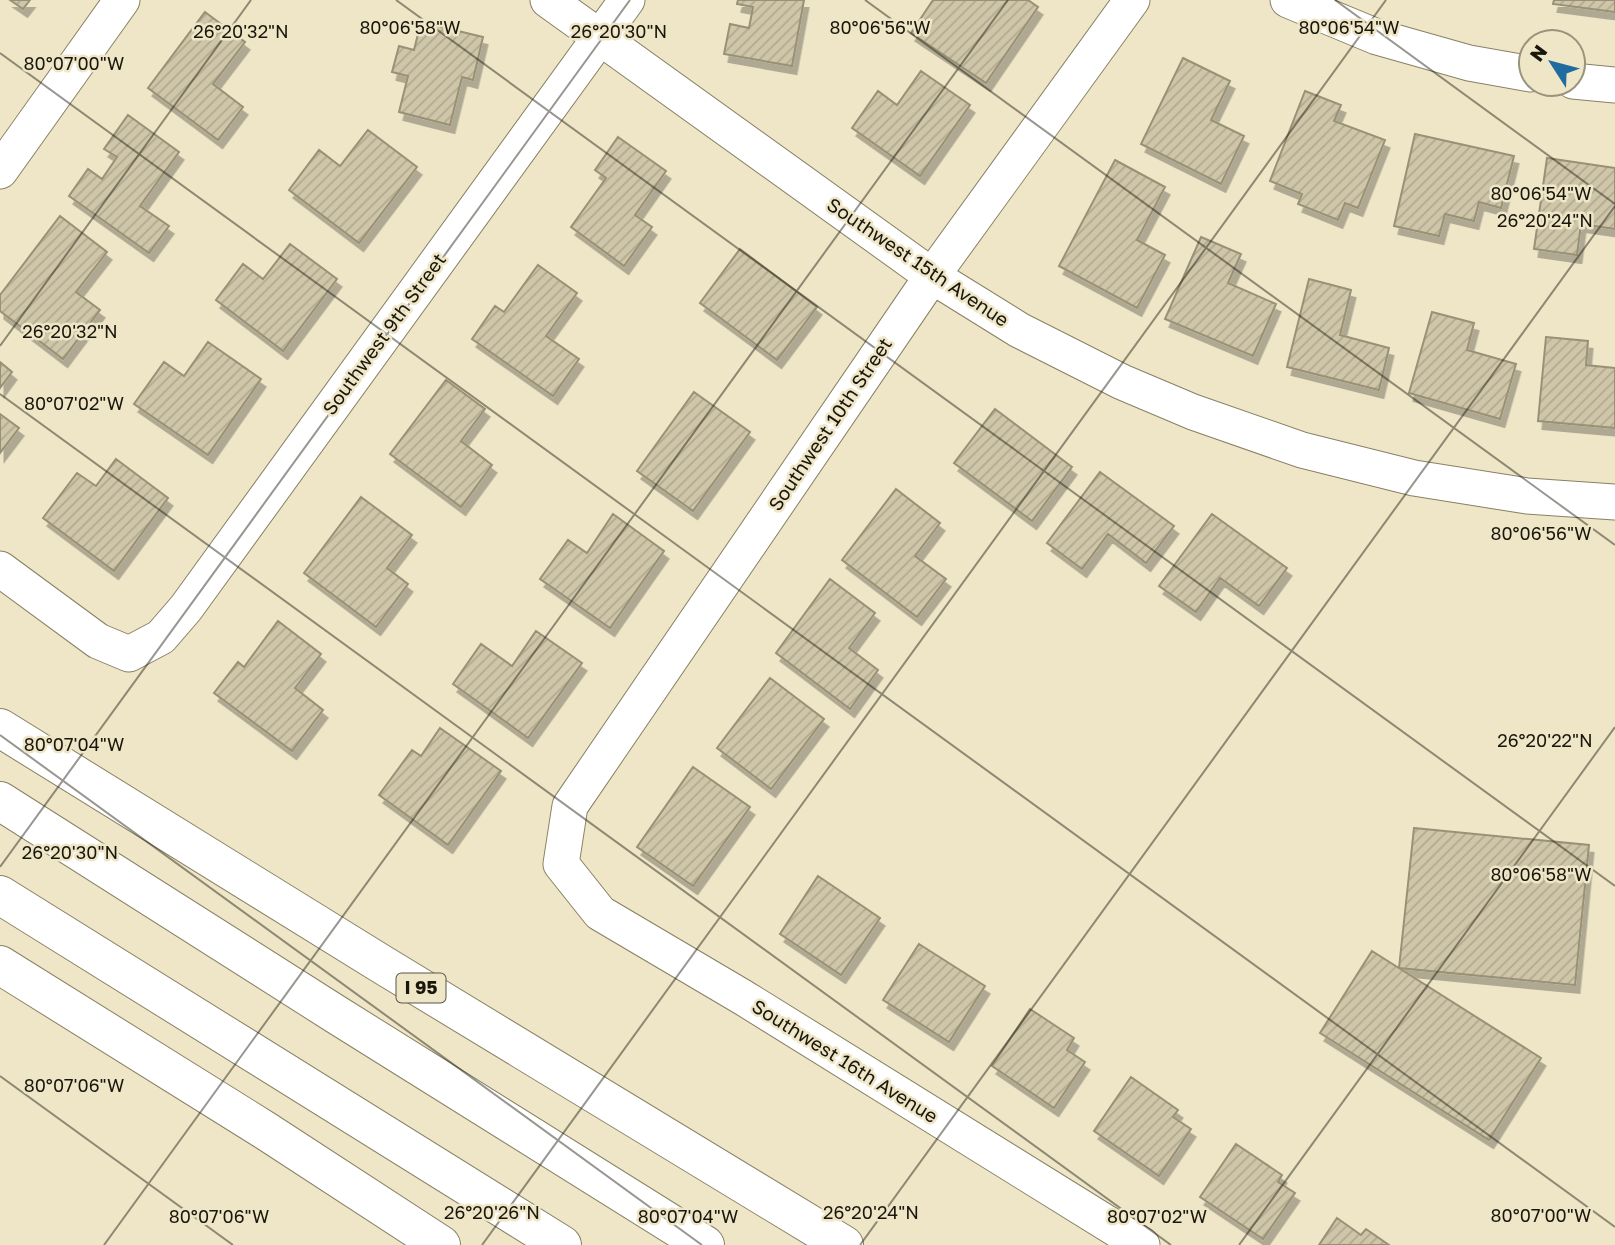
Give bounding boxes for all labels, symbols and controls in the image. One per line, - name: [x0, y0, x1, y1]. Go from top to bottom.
- text: 80°06'58"W: [359, 16, 461, 38]
- text: 80°06'56"W: [829, 16, 931, 38]
- text: 80°06'54"W: [1298, 16, 1400, 38]
- text: 26°20'32"N: [193, 20, 289, 42]
- text: 26°20'30"N: [571, 20, 667, 42]
- north arrow: [1517, 28, 1587, 98]
- text: N: [1524, 40, 1551, 65]
- text: 80°07'00"W: [24, 52, 124, 74]
- text: 80°06'54"W: [1490, 182, 1592, 204]
- street label: Southwest 15th Avenue: [823, 192, 1013, 331]
- text: 26°20'24"N: [1497, 209, 1593, 231]
- street label: Southwest 9th Street: [317, 248, 450, 419]
- text: 26°20'32"N: [22, 320, 118, 342]
- street label: Southwest 10th Street: [763, 333, 896, 515]
- text: 80°07'02"W: [24, 392, 124, 414]
- text: 80°06'56"W: [1490, 522, 1592, 544]
- text: 26°20'22"N: [1497, 729, 1593, 751]
- text: 80°07'04"W: [24, 733, 124, 755]
- text: 26°20'30"N: [22, 841, 118, 863]
- text: 80°06'58"W: [1490, 863, 1592, 885]
- road number: I 95: [396, 973, 446, 1002]
- street label: Southwest 16th Avenue: [748, 994, 942, 1127]
- text: 80°07'06"W: [24, 1074, 124, 1096]
- text: 26°20'26"N: [444, 1201, 540, 1223]
- text: 26°20'24"N: [823, 1201, 919, 1223]
- text: 80°07'00"W: [1491, 1204, 1591, 1226]
- text: 80°07'06"W: [169, 1205, 269, 1227]
- text: 80°07'04"W: [638, 1205, 738, 1227]
- text: 80°07'02"W: [1107, 1205, 1207, 1227]

